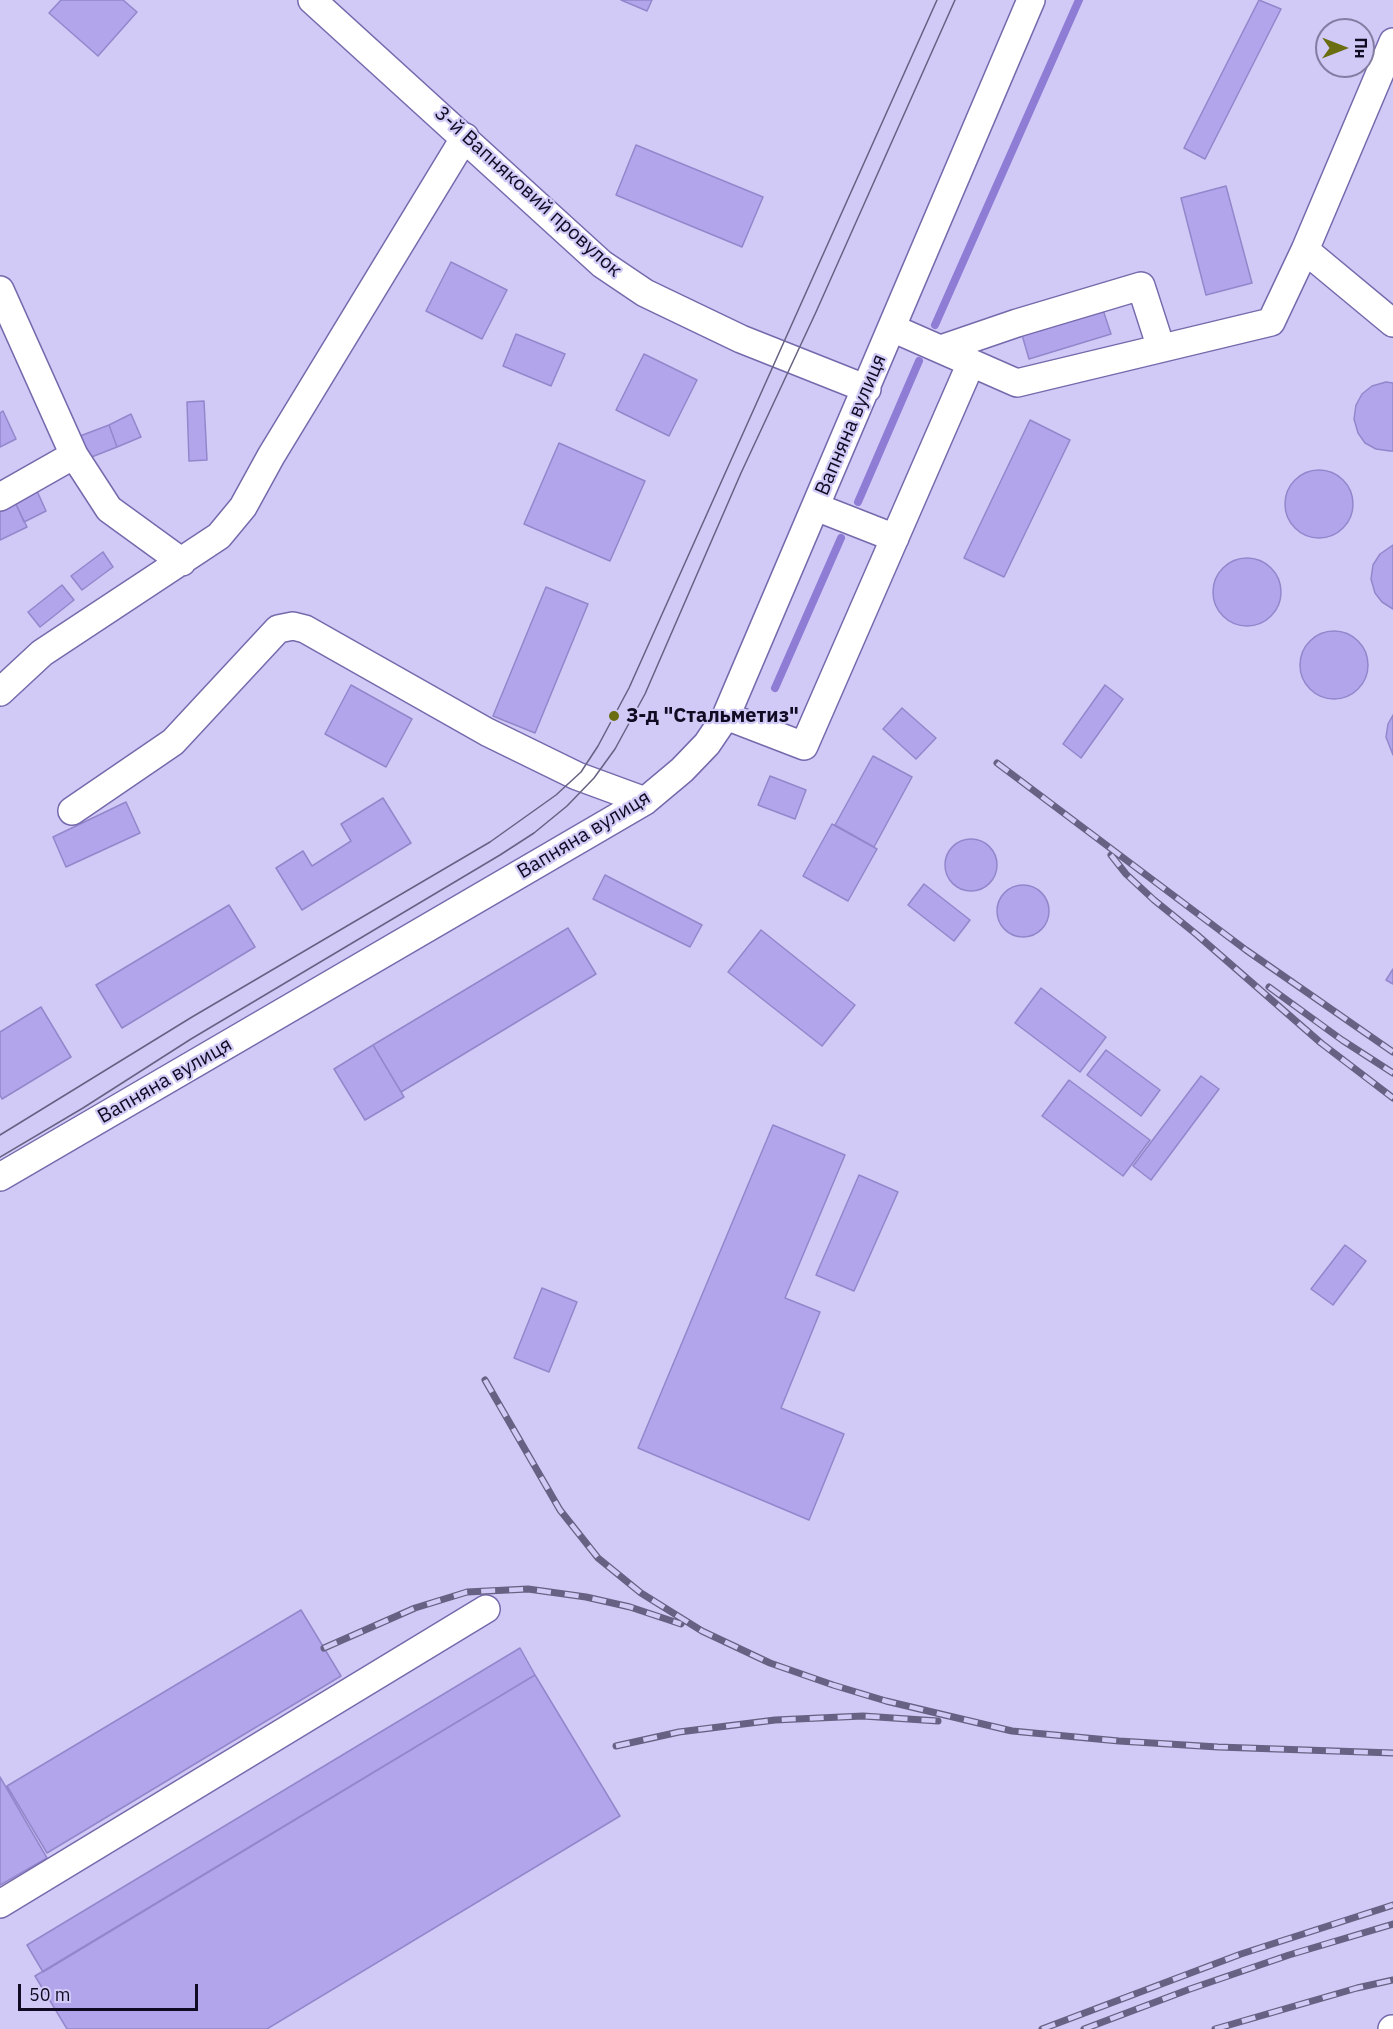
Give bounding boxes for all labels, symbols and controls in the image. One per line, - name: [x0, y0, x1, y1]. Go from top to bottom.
- north arrow: [1315, 18, 1375, 78]
- text: Пн: [1351, 37, 1371, 59]
- street label: 3-й Вапняковий провулок: [429, 102, 627, 282]
- street label: Вапняна вулиця: [810, 351, 892, 499]
- place label: З-д "Стальметиз": [626, 704, 799, 728]
- marker: З-д "Стальметиз": [607, 709, 621, 723]
- street label: Вапняна вулиця: [513, 786, 655, 884]
- street label: Вапняна вулиця: [94, 1033, 236, 1129]
- scale bar: [21, 1972, 201, 2010]
- text: 50 m: [29, 1983, 71, 2006]

